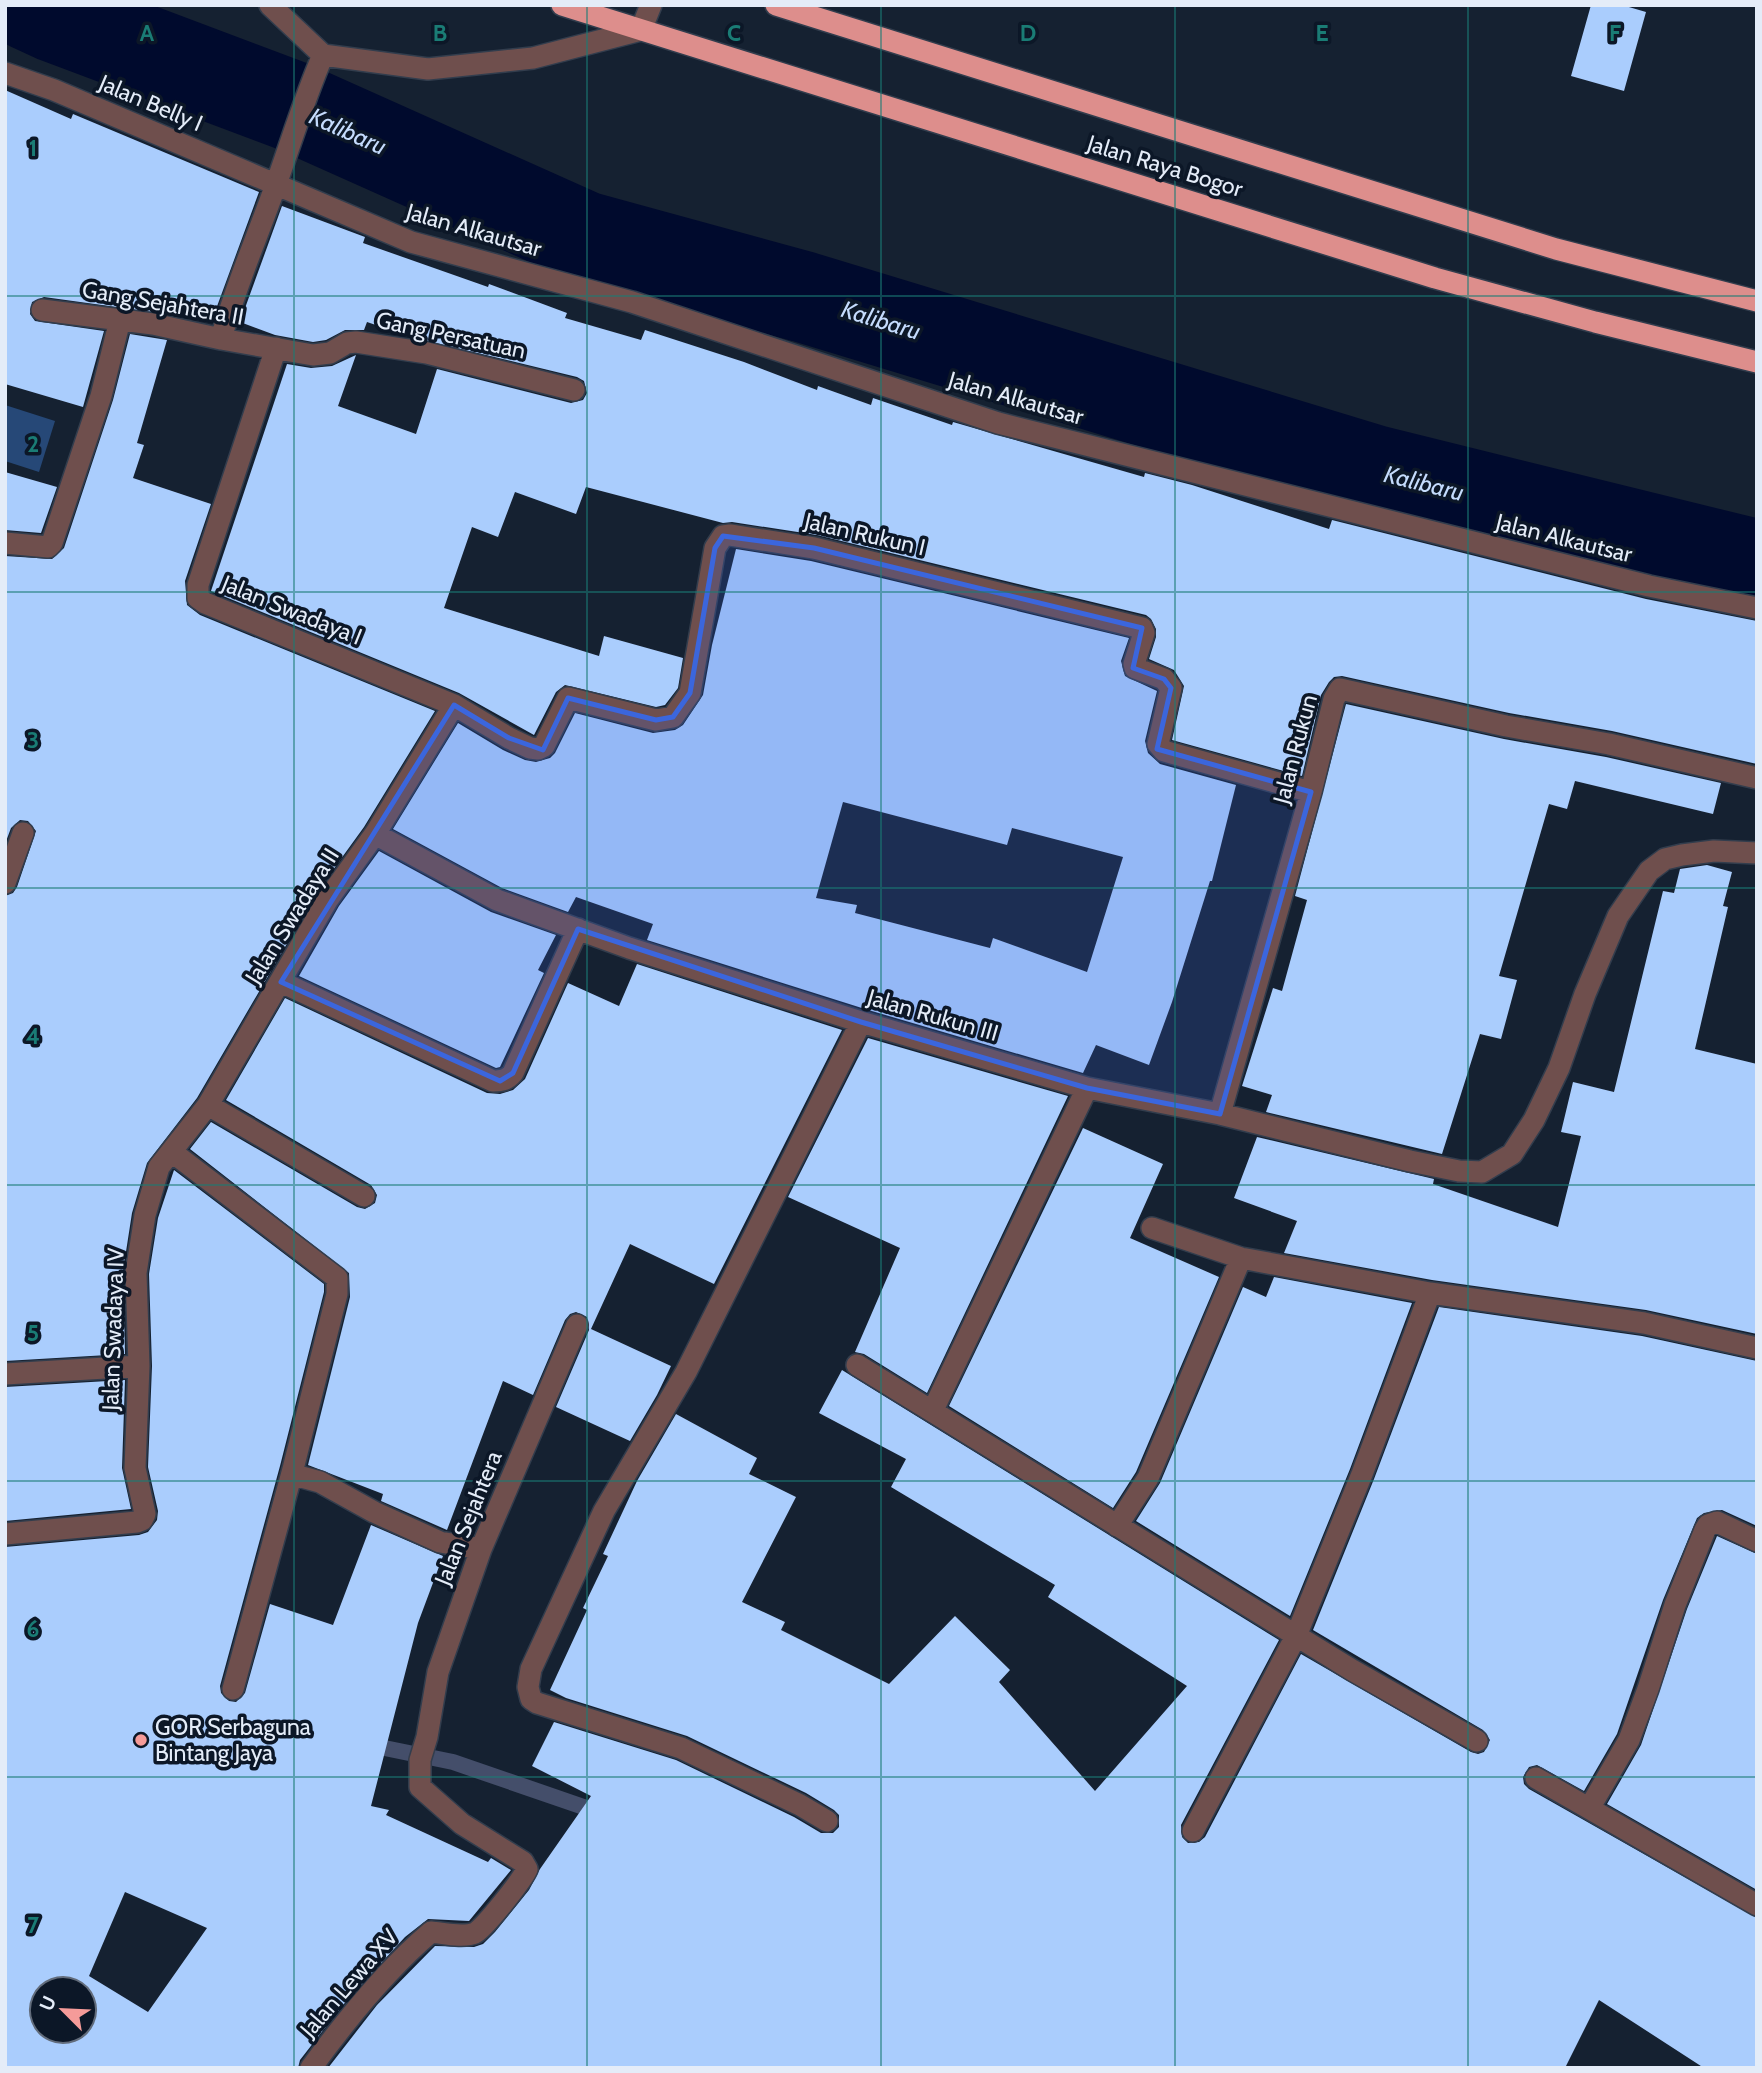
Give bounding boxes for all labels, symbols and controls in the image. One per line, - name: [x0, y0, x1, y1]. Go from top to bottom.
- text: A: [140, 19, 155, 47]
- text: B: [433, 19, 447, 47]
- text: C: [727, 19, 741, 47]
- text: D: [1020, 19, 1036, 47]
- text: E: [1315, 19, 1329, 47]
- text: F: [1609, 19, 1621, 47]
- street label: Jalan Belly I: [94, 68, 207, 137]
- water label: Kalibaru: [305, 101, 391, 161]
- street label: Jalan Raya Bogor: [1083, 129, 1247, 203]
- text: 1: [29, 134, 37, 162]
- street label: Jalan Alkautsar: [402, 197, 546, 263]
- street label: Gang Sejahtera II: [80, 275, 246, 331]
- water label: Kalibaru: [838, 294, 924, 346]
- street label: Gang Persatuan: [374, 306, 528, 364]
- street label: Jalan Alkautsar: [944, 365, 1088, 431]
- text: 2: [27, 430, 39, 458]
- water label: Kalibaru: [1381, 459, 1467, 507]
- street label: Jalan Rukun I: [801, 506, 928, 561]
- street label: Jalan Alkautsar: [1492, 507, 1636, 569]
- street label: Jalan Swadaya I: [217, 569, 366, 651]
- street label: Jalan Rukun: [1267, 691, 1323, 808]
- text: 3: [27, 726, 39, 754]
- street label: Jalan Swadaya II: [239, 843, 345, 990]
- street label: Jalan Rukun III: [863, 983, 1002, 1047]
- text: 4: [26, 1022, 40, 1050]
- street label: Jalan Swadaya IV: [96, 1247, 130, 1412]
- text: 5: [27, 1319, 39, 1347]
- street label: Jalan Sejahtera: [428, 1447, 508, 1590]
- text: 6: [27, 1615, 39, 1643]
- place label: GOR Serbaguna Bintang Jaya: [155, 1713, 311, 1767]
- marker: GOR Serbaguna Bintang Jaya: [133, 1732, 149, 1748]
- text: 7: [27, 1911, 39, 1939]
- street label: Jalan Lewa XV: [294, 1923, 404, 2044]
- north arrow: [28, 1975, 98, 2045]
- text: U: [35, 1992, 61, 2014]

